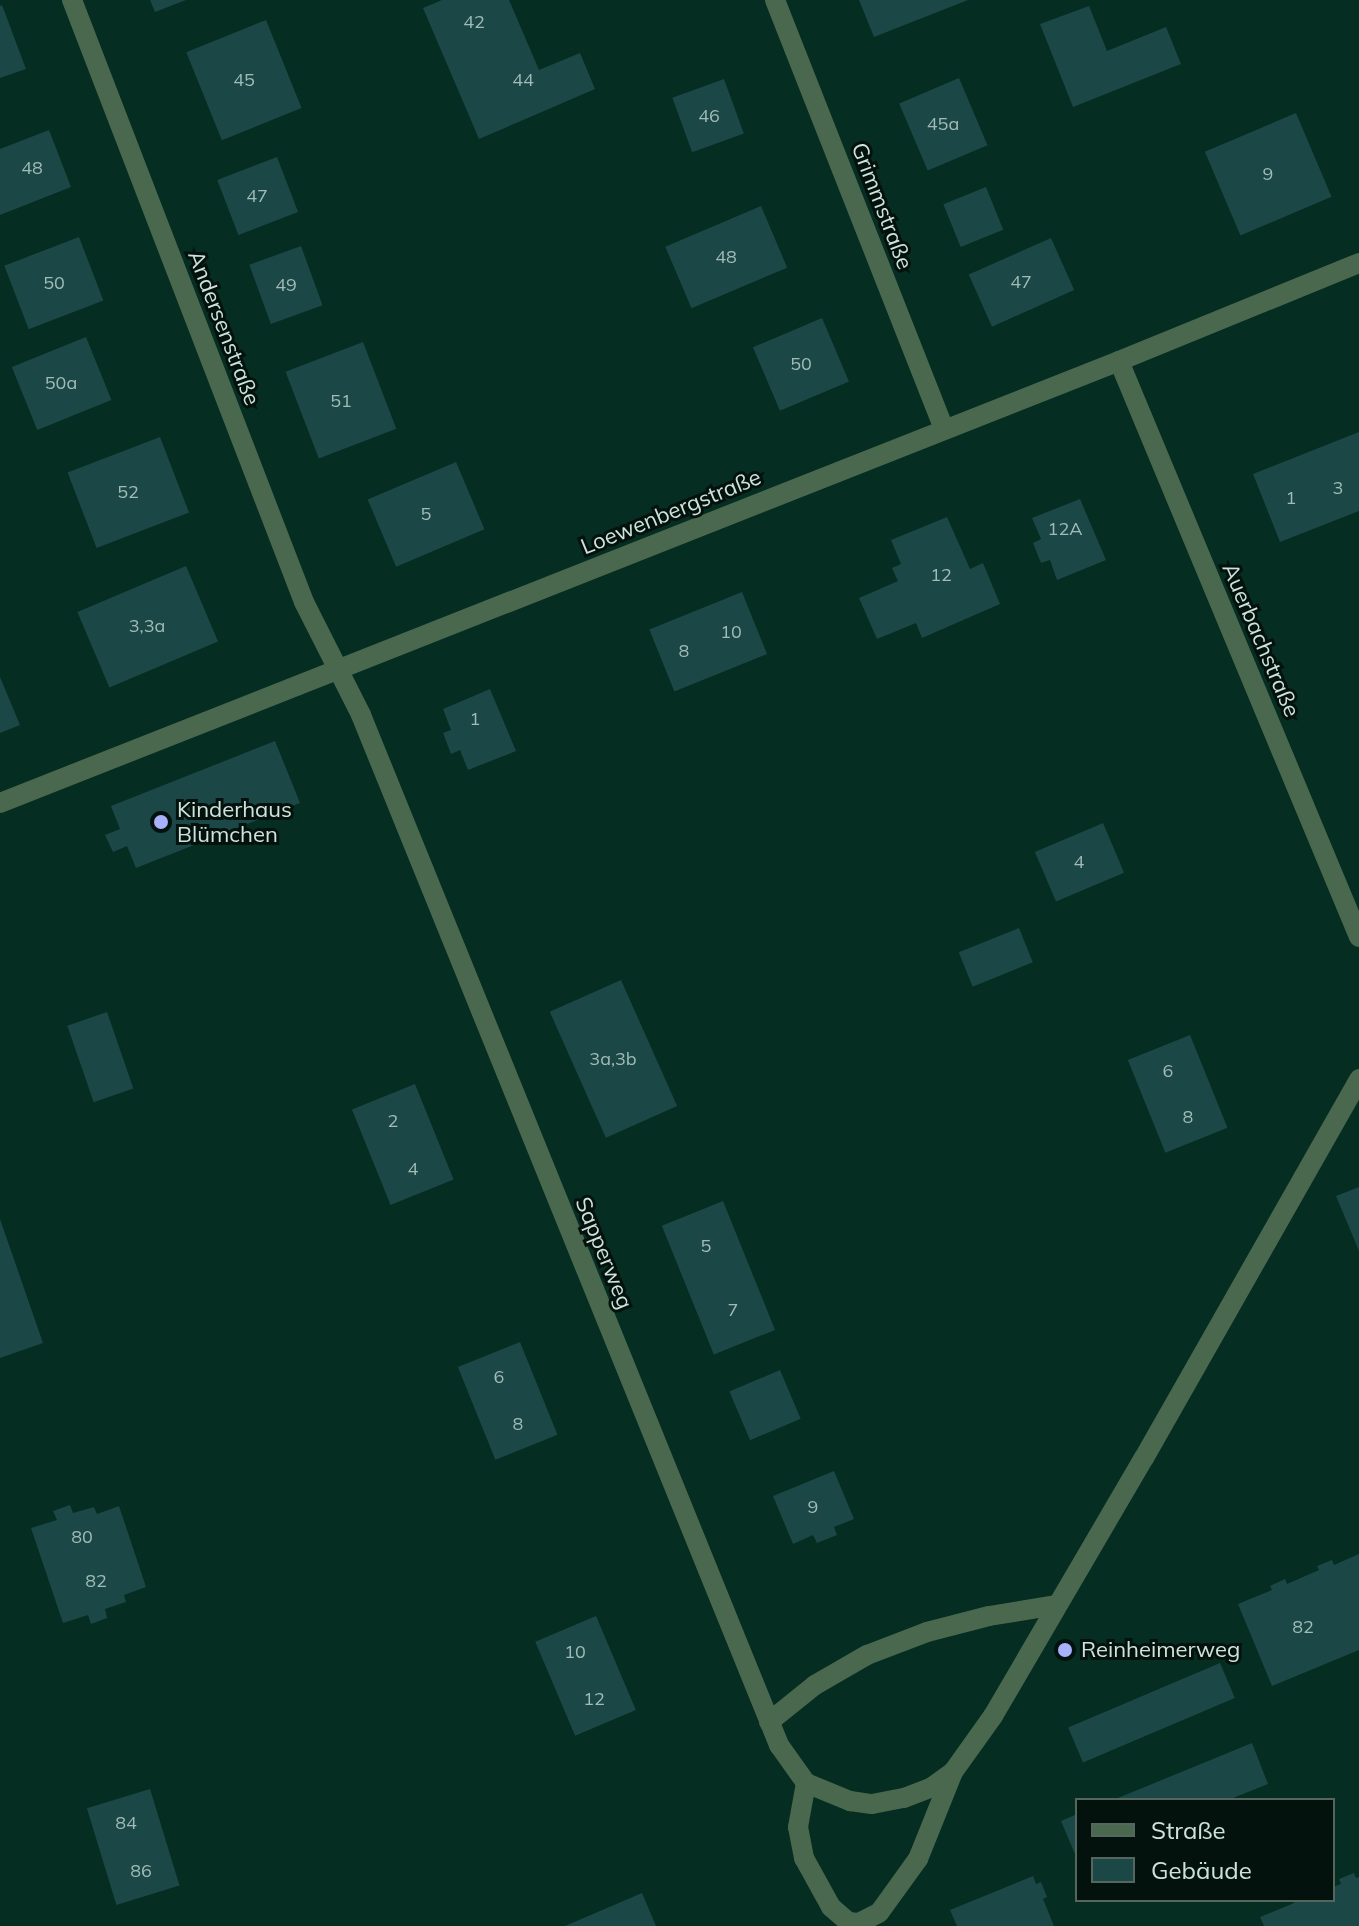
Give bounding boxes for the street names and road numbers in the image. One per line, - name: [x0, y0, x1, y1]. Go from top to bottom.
- street label: Grimmstraße: [846, 139, 918, 273]
- street label: Andersenstraße: [182, 247, 266, 409]
- street label: Loewenbergstraße: [577, 464, 765, 560]
- street label: Auerbachstraße: [1217, 559, 1305, 721]
- street label: Sapperweg: [570, 1193, 638, 1313]

